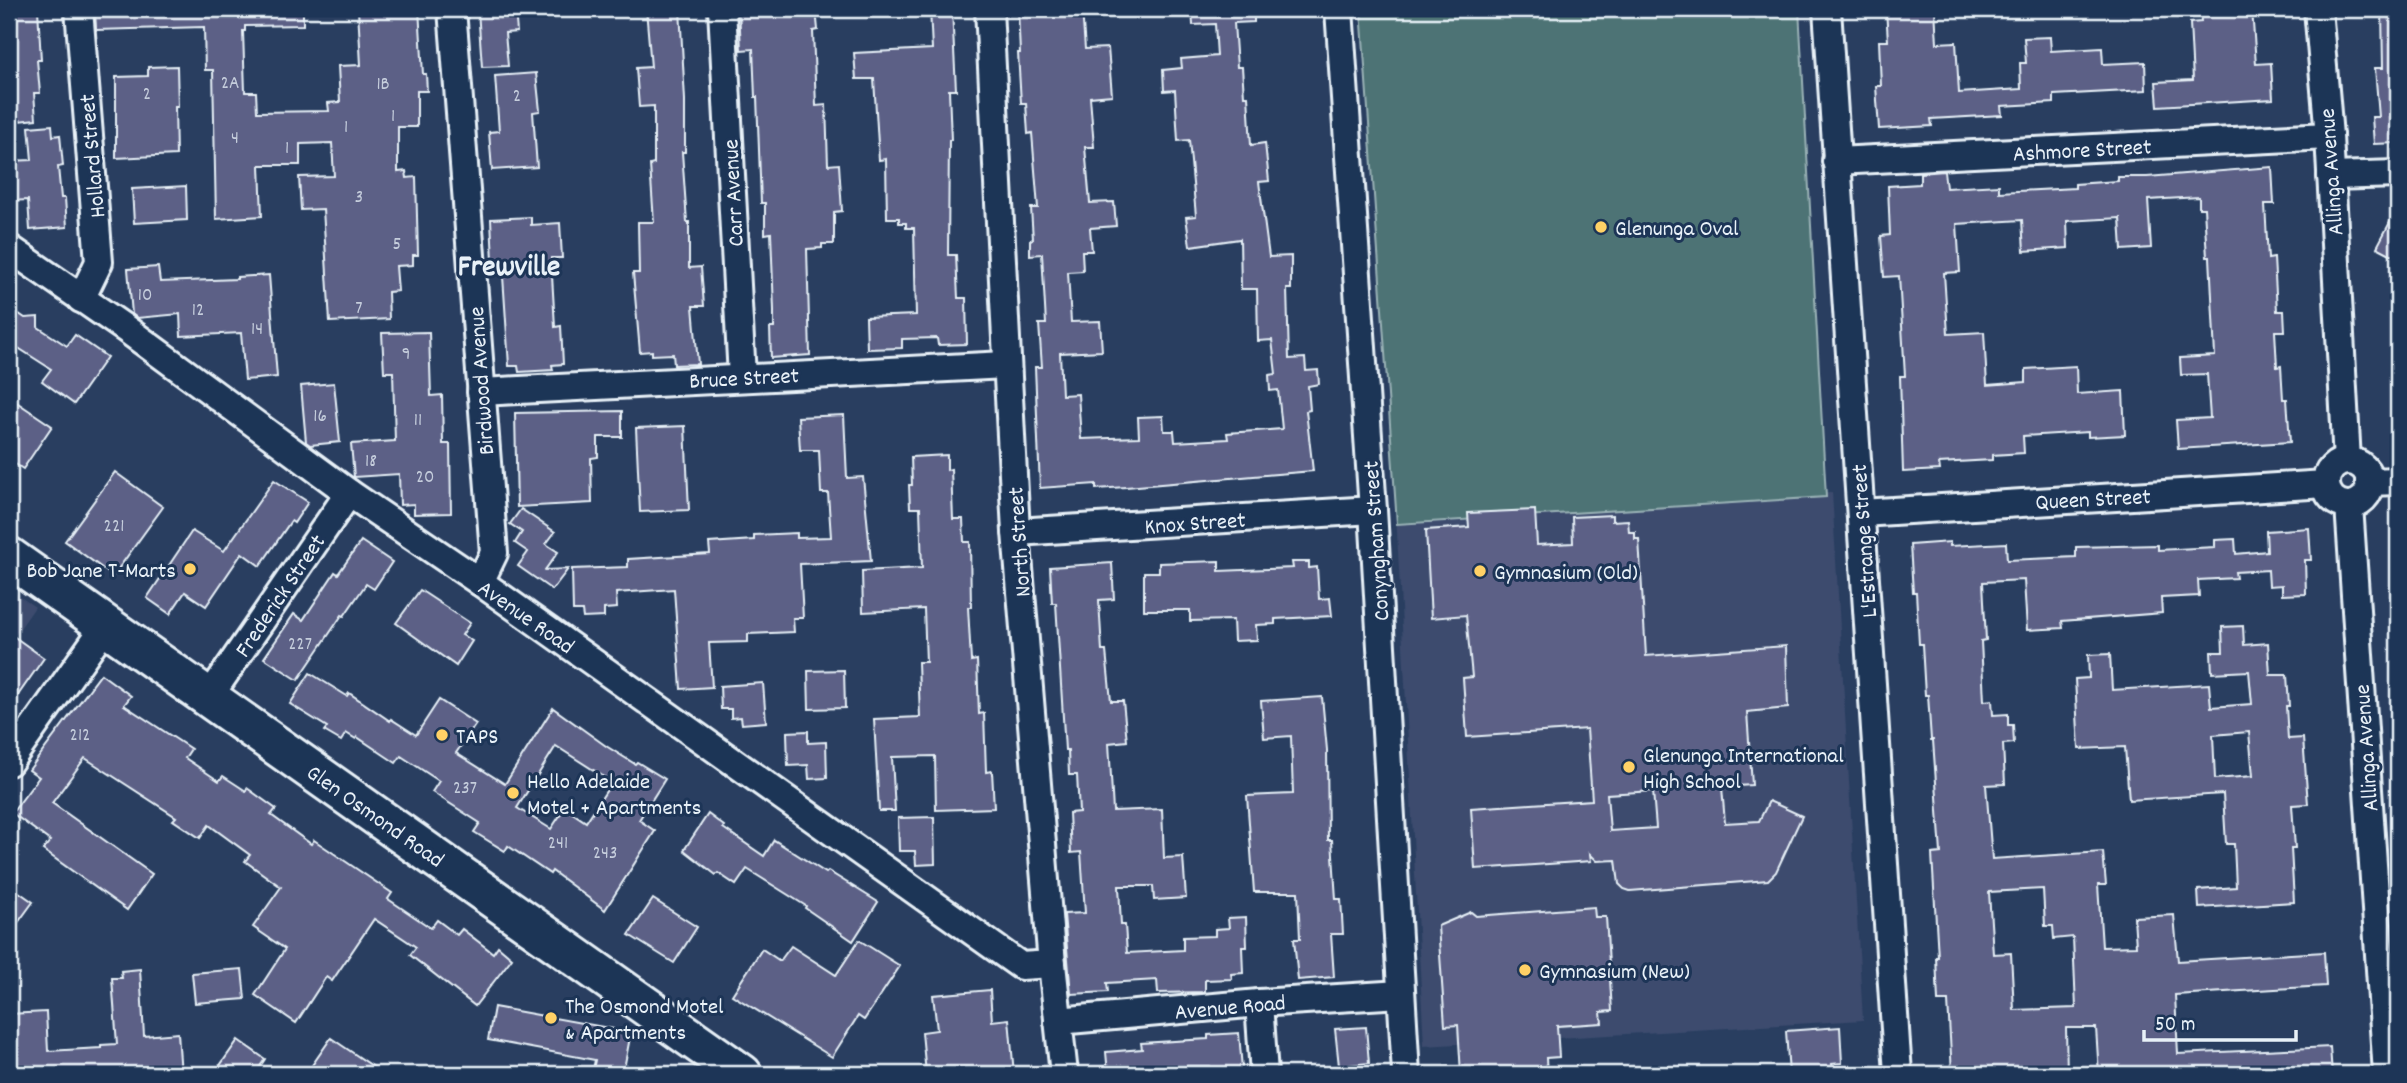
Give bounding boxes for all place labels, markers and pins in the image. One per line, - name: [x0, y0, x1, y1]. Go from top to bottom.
- place label: Glenunga Oval: [1615, 214, 1739, 247]
- marker: Glenunga Oval: [1593, 219, 1609, 235]
- place label: Bob Jane T-Marts: [26, 556, 176, 589]
- place label: Gymnasium (Old): [1494, 558, 1638, 591]
- marker: Bob Jane T-Marts: [182, 561, 198, 577]
- marker: Gymnasium (Old): [1472, 563, 1488, 579]
- place label: TAPS: [456, 722, 498, 755]
- marker: TAPS: [434, 727, 450, 743]
- place label: Glenunga International High School: [1643, 741, 1844, 800]
- marker: Glenunga International High School: [1621, 759, 1637, 775]
- place label: Hello Adelaide Motel + Apartments: [527, 767, 701, 826]
- marker: Hello Adelaide Motel + Apartments: [505, 785, 521, 801]
- place label: Gymnasium (New): [1539, 957, 1690, 990]
- marker: Gymnasium (New): [1517, 962, 1533, 978]
- place label: The Osmond Motel & Apartments: [565, 992, 724, 1051]
- marker: The Osmond Motel & Apartments: [543, 1010, 559, 1026]

